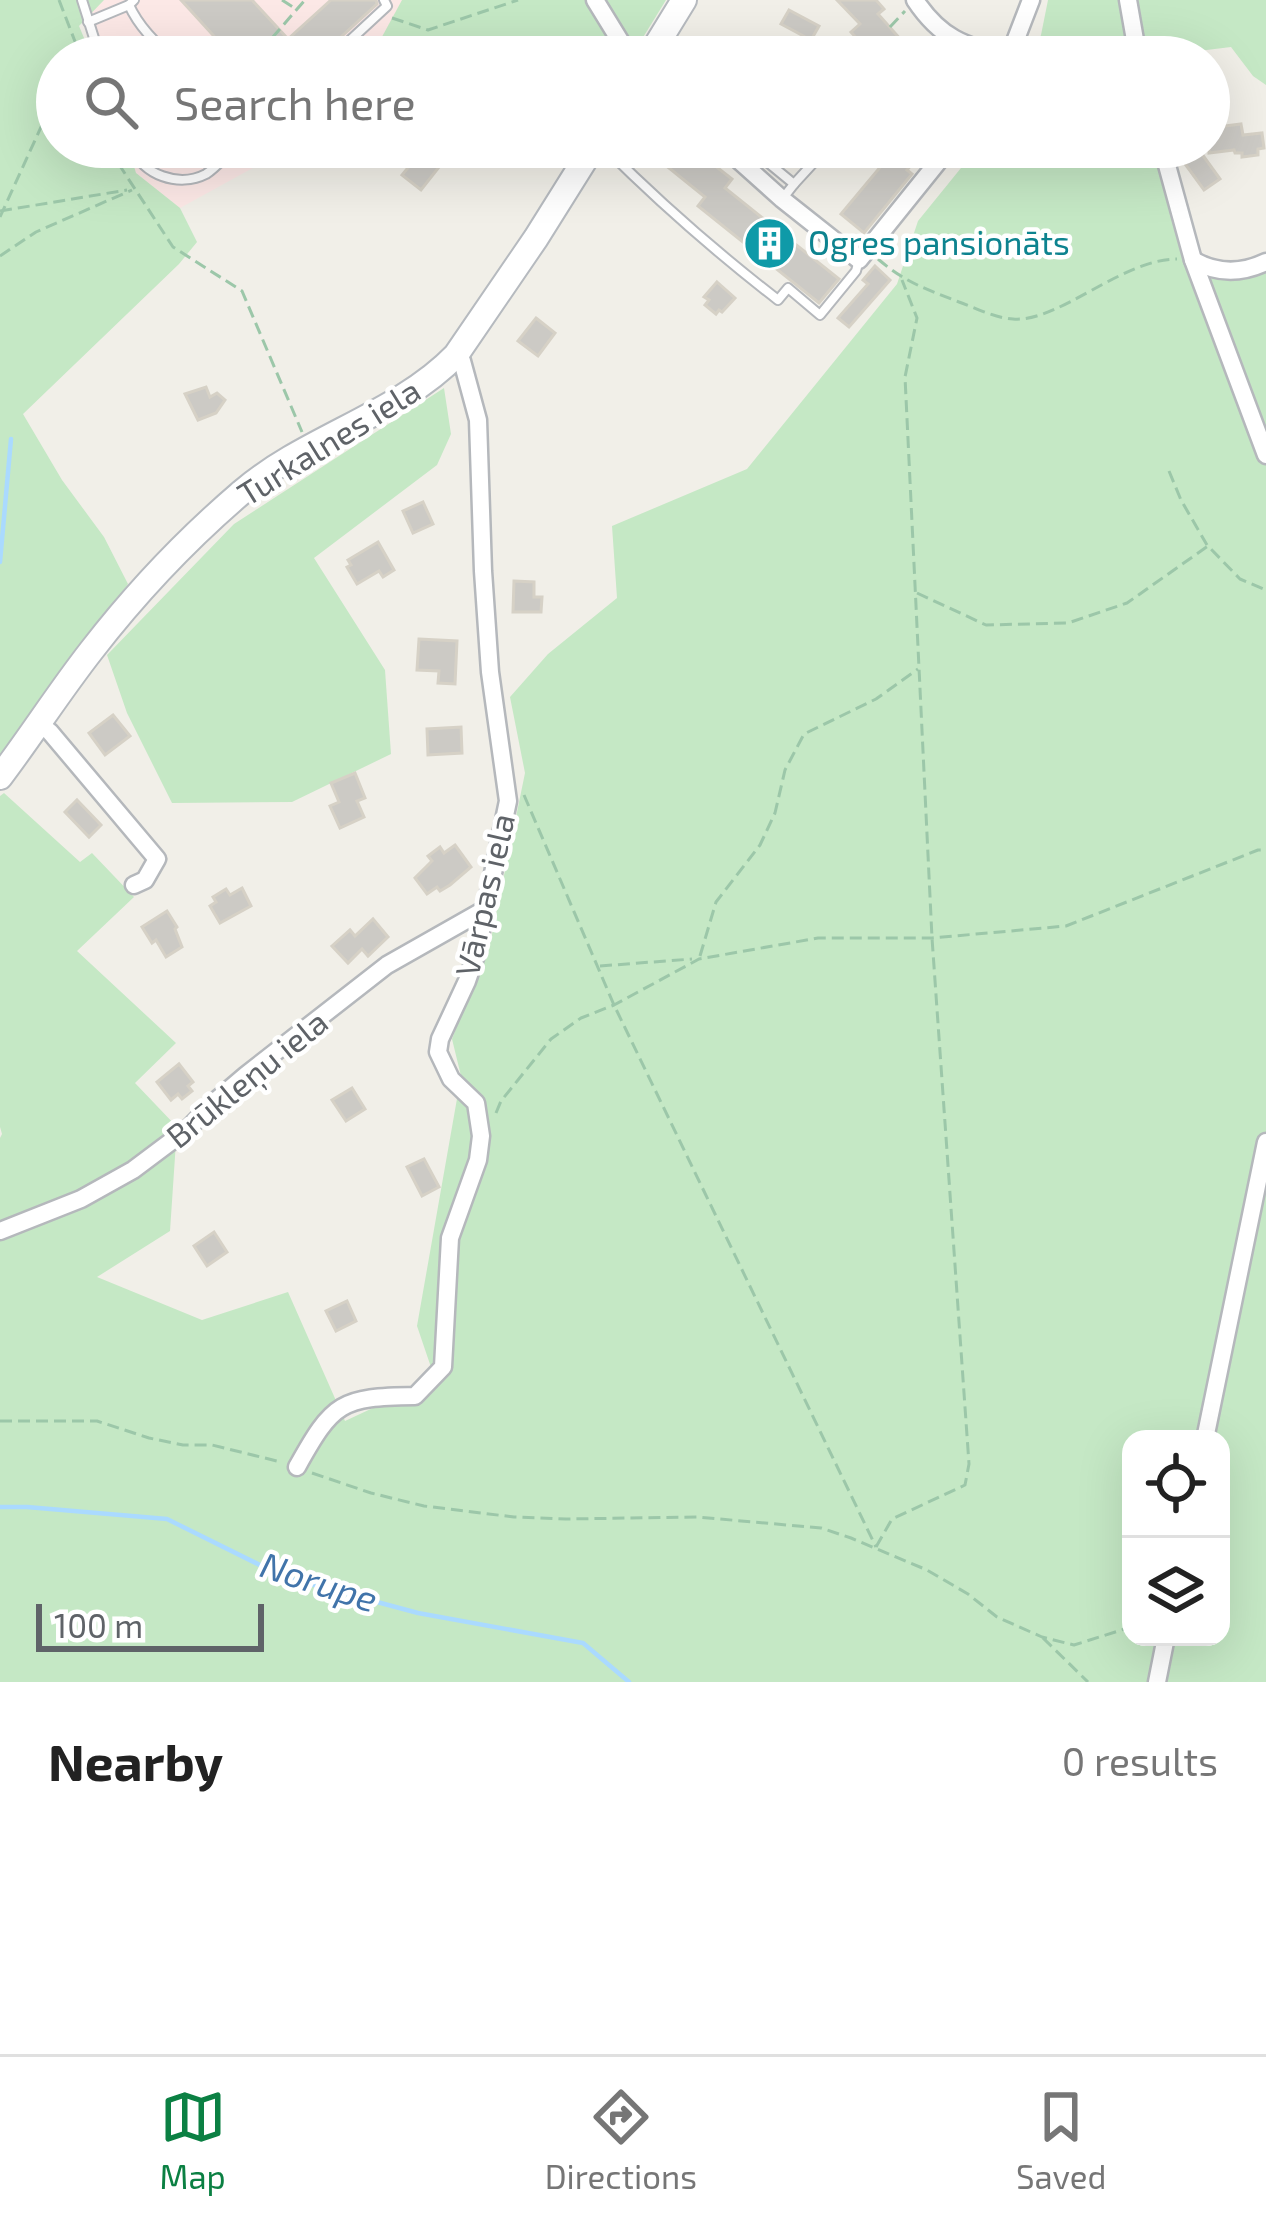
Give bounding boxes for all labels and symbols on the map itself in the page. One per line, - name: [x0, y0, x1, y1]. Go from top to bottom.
- building icon: Ogres pansionāts: [741, 215, 797, 271]
- place label: Ogres pansionāts: [808, 222, 1070, 262]
- street label: Turkalnes iela: [230, 369, 427, 513]
- street label: Vārpas iela: [446, 810, 522, 980]
- street label: Brūkleņu iela: [158, 1001, 337, 1158]
- water label: Norupe: [256, 1542, 383, 1620]
- scale bar: [36, 1598, 264, 1651]

